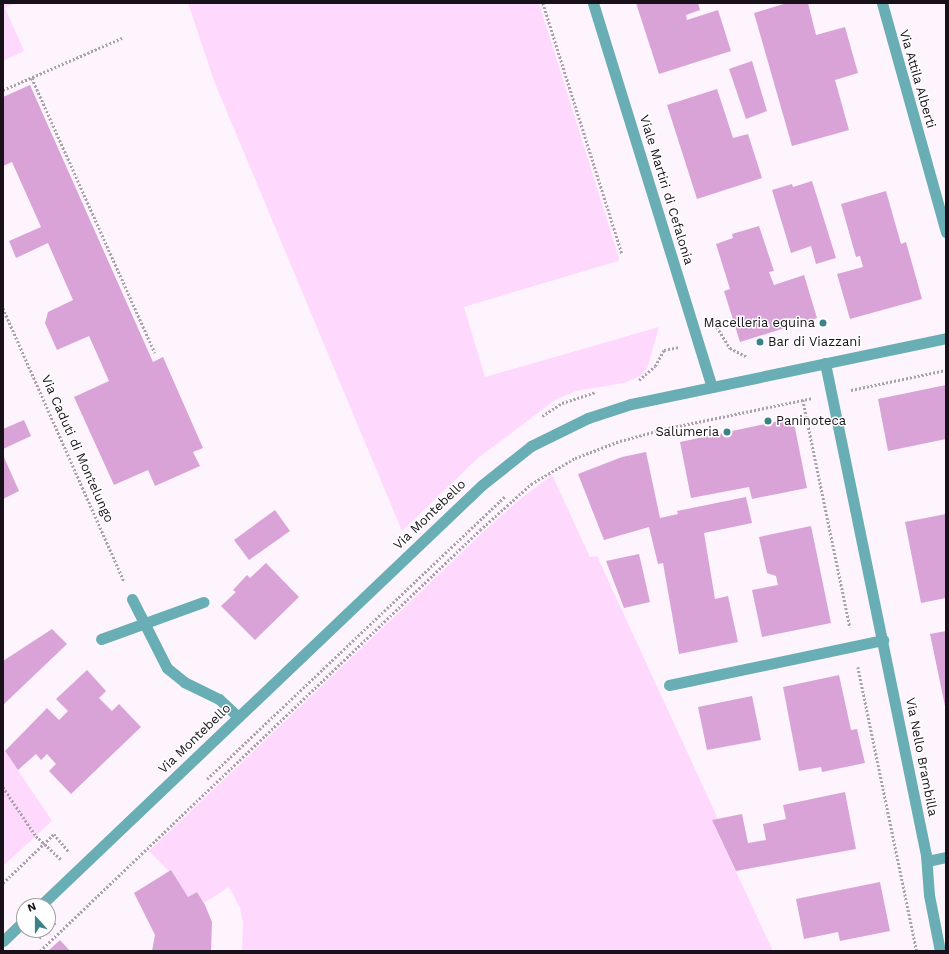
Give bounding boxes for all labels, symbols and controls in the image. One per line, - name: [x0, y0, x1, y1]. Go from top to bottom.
- street label: Via Attila Alberti: [895, 27, 939, 131]
- street label: Viale Martiri di Cefalonia: [636, 113, 696, 267]
- place label: Macelleria equina: [703, 315, 815, 331]
- marker: Macelleria equina: [818, 318, 828, 328]
- place label: Bar di Viazzani: [768, 334, 862, 350]
- marker: Bar di Viazzani: [755, 337, 765, 347]
- street label: Via Caduti di Montelungo: [37, 373, 117, 525]
- place label: Paninoteca: [776, 413, 846, 429]
- marker: Paninoteca: [763, 416, 773, 426]
- place label: Salumeria: [655, 424, 719, 440]
- marker: Salumeria: [722, 427, 732, 437]
- street label: Via Montebello: [390, 476, 470, 554]
- street label: Via Nello Brambilla: [902, 696, 940, 818]
- street label: Via Montebello: [155, 700, 235, 778]
- north arrow: [16, 898, 56, 938]
- text: N: [26, 900, 38, 915]

